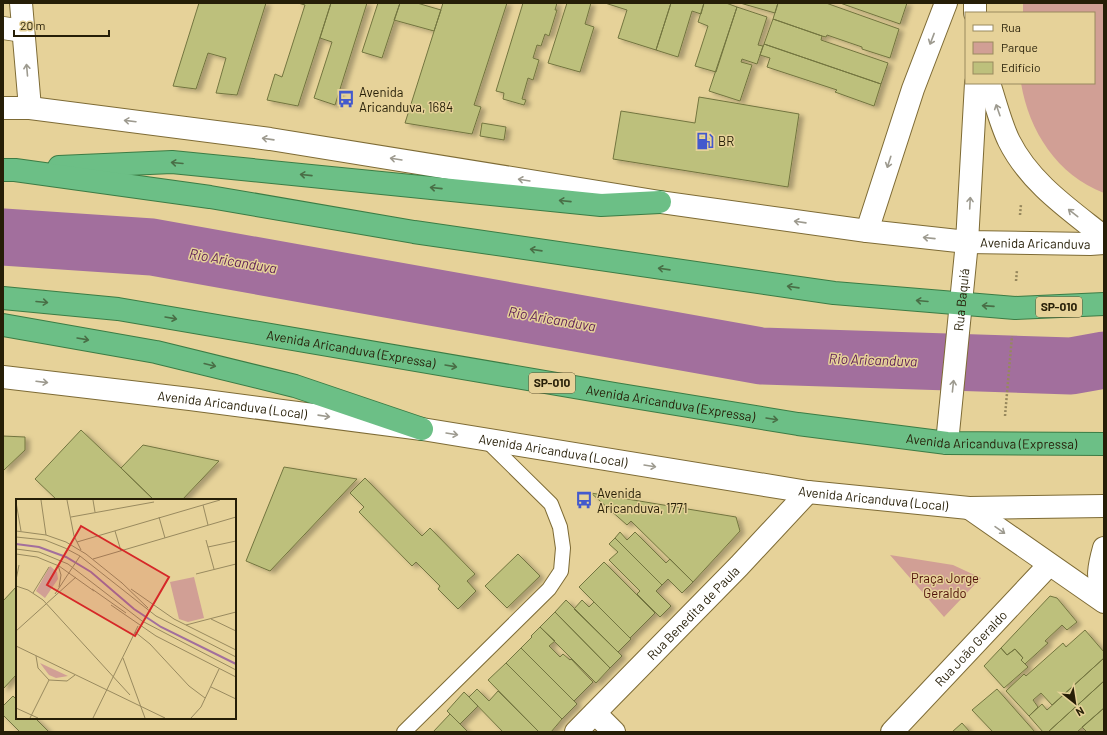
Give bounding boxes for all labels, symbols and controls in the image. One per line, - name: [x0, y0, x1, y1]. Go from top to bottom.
- scale bar: [14, 12, 109, 38]
- legend: [965, 12, 1095, 84]
- text: 20 m: [20, 18, 46, 32]
- text: Rua: [1001, 20, 1021, 34]
- one-way arrow: [928, 33, 936, 45]
- text: Parque: [1001, 40, 1038, 54]
- text: Edifício: [1001, 60, 1041, 74]
- one-way arrow: [23, 63, 30, 76]
- place label: Avenida Aricanduva, 1684: [359, 84, 453, 115]
- bus stop icon: Avenida Aricanduva, 1684: [336, 89, 356, 109]
- one-way arrow: [994, 104, 1001, 117]
- one-way arrow: [124, 117, 137, 125]
- fuel station icon: BR: [695, 131, 715, 151]
- place label: BR: [718, 133, 734, 149]
- one-way arrow: [262, 135, 275, 143]
- one-way arrow: [390, 155, 403, 163]
- one-way arrow: [885, 155, 892, 168]
- one-way arrow: [171, 159, 184, 166]
- one-way arrow: [300, 172, 313, 179]
- one-way arrow: [518, 176, 531, 184]
- one-way arrow: [430, 184, 443, 192]
- one-way arrow: [966, 197, 973, 210]
- one-way arrow: [559, 198, 572, 205]
- one-way arrow: [1068, 209, 1079, 217]
- one-way arrow: [794, 218, 807, 226]
- one-way arrow: [923, 234, 936, 242]
- street label: Avenida Aricanduva: [980, 234, 1091, 252]
- water label: Rio Aricanduva: [188, 244, 278, 277]
- one-way arrow: [530, 246, 543, 254]
- one-way arrow: [658, 265, 671, 273]
- street label: Rua Baquiá: [950, 268, 972, 332]
- one-way arrow: [787, 283, 800, 291]
- one-way arrow: [916, 297, 929, 305]
- road number: SP-010: [1036, 297, 1082, 317]
- one-way arrow: [35, 298, 48, 306]
- water label: Rio Aricanduva: [507, 302, 597, 335]
- one-way arrow: [982, 303, 995, 310]
- one-way arrow: [164, 314, 177, 322]
- street label: Avenida Aricanduva (Expressa): [265, 327, 438, 371]
- one-way arrow: [76, 336, 89, 344]
- water label: Rio Aricanduva: [828, 349, 918, 370]
- one-way arrow: [203, 362, 216, 370]
- one-way arrow: [444, 362, 457, 370]
- road number: SP-010: [529, 373, 575, 393]
- one-way arrow: [35, 378, 48, 385]
- one-way arrow: [949, 380, 957, 393]
- street label: Avenida Aricanduva (Expressa): [585, 381, 757, 425]
- street label: Avenida Aricanduva (Local): [157, 387, 309, 422]
- one-way arrow: [317, 412, 330, 420]
- one-way arrow: [765, 416, 778, 424]
- street label: Avenida Aricanduva (Local): [477, 430, 629, 471]
- street label: Avenida Aricanduva (Expressa): [905, 430, 1078, 452]
- one-way arrow: [445, 431, 458, 439]
- one-way arrow: [643, 463, 656, 471]
- street label: Avenida Aricanduva (Local): [797, 483, 950, 514]
- place label: Avenida Aricanduva, 1771: [597, 485, 687, 516]
- bus stop icon: Avenida Aricanduva, 1771: [574, 490, 594, 510]
- inset map: [16, 499, 236, 719]
- one-way arrow: [995, 526, 1006, 534]
- street label: Rua Benedita de Paula: [643, 563, 743, 663]
- park label: Praça Jorge Geraldo: [911, 570, 979, 601]
- street label: Rua João Geraldo: [931, 607, 1010, 690]
- north arrow: [1055, 683, 1095, 723]
- text: N: [1074, 705, 1087, 720]

